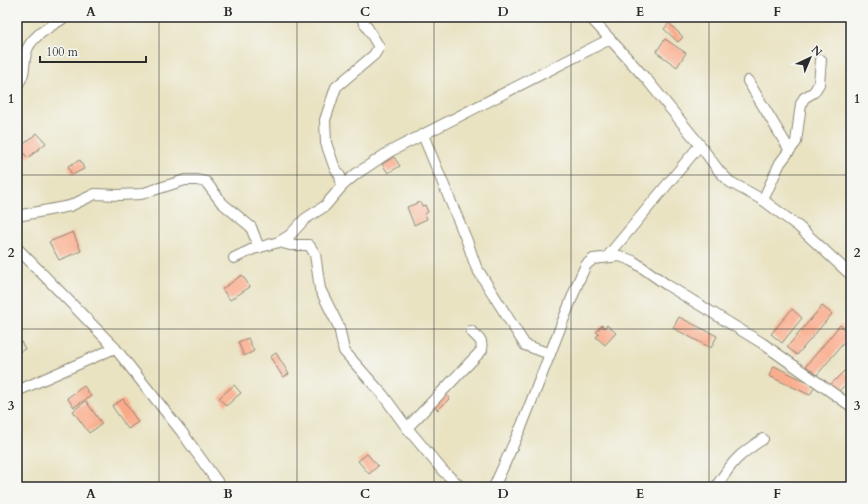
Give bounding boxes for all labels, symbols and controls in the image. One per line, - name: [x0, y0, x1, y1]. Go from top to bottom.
- text: A: [86, 3, 96, 21]
- text: B: [223, 3, 233, 21]
- text: C: [360, 3, 370, 21]
- text: D: [497, 3, 509, 21]
- text: E: [636, 3, 644, 21]
- text: F: [773, 3, 781, 21]
- scale bar: [40, 38, 146, 64]
- north arrow: [790, 38, 830, 78]
- text: N: [808, 42, 826, 60]
- text: 100 m: [46, 44, 79, 60]
- text: 1: [8, 90, 14, 108]
- text: 1: [854, 90, 860, 108]
- text: 2: [8, 244, 15, 262]
- text: 2: [854, 244, 861, 262]
- text: 3: [8, 397, 15, 415]
- text: 3: [854, 397, 861, 415]
- text: A: [86, 485, 96, 503]
- text: B: [223, 485, 233, 503]
- text: C: [360, 485, 370, 503]
- text: D: [497, 485, 509, 503]
- text: E: [636, 485, 644, 503]
- text: F: [773, 485, 781, 503]

